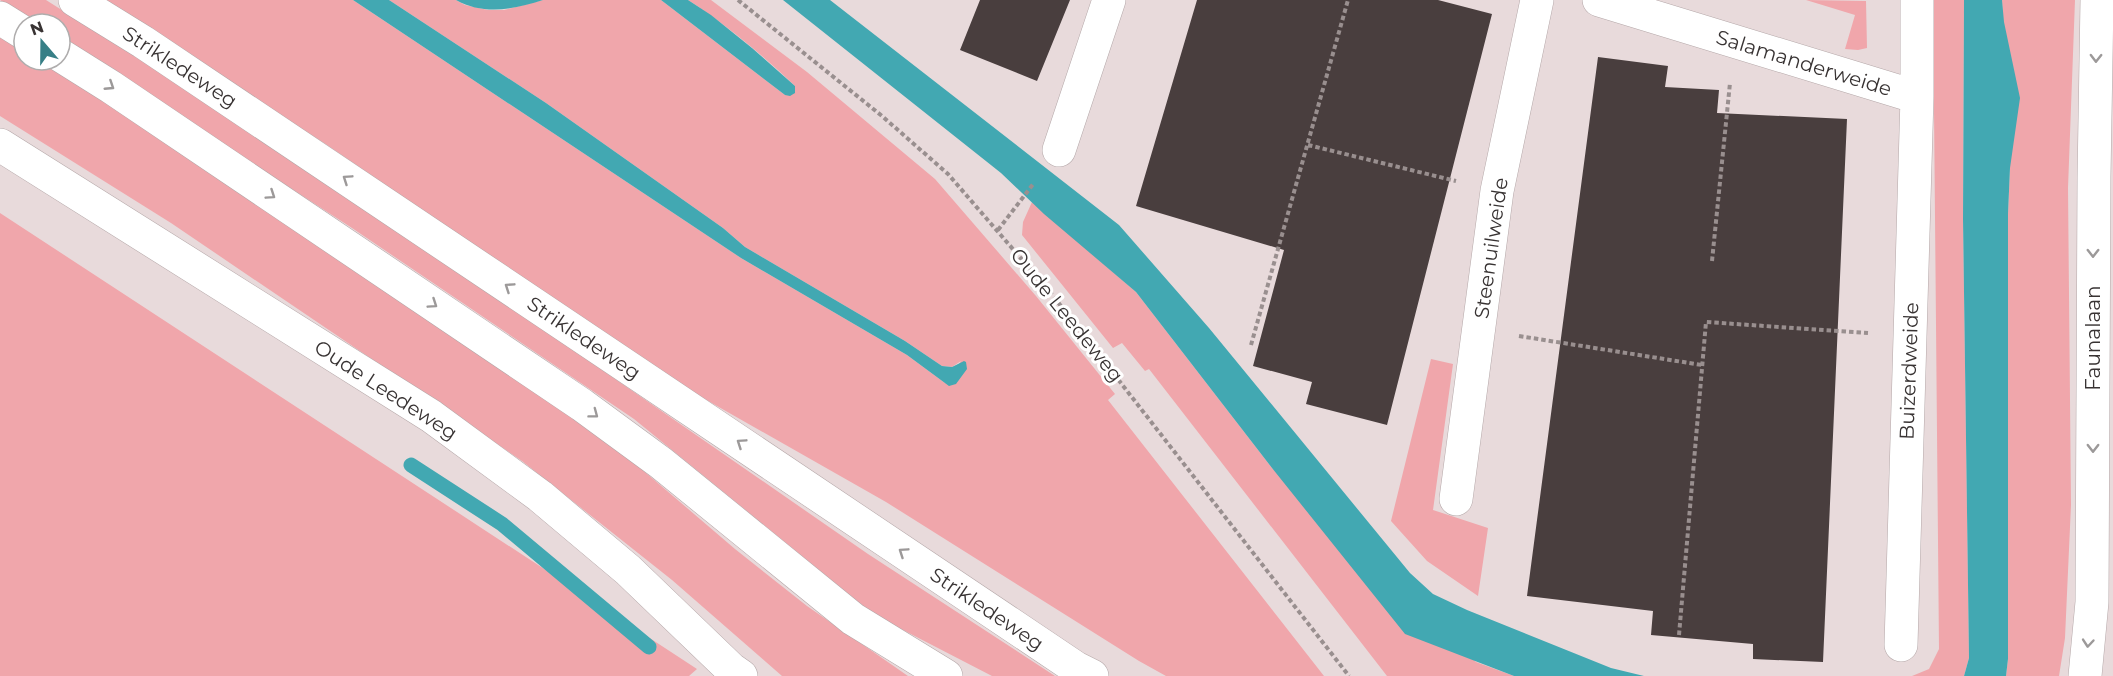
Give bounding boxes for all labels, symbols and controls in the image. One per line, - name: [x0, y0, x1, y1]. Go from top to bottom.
- north arrow: [12, 12, 72, 72]
- text: N: [28, 17, 46, 40]
- street label: Strikledeweg: [118, 21, 242, 113]
- street label: Salamanderweide: [1713, 25, 1895, 101]
- one-way arrow: [2090, 54, 2102, 63]
- one-way arrow: [103, 79, 114, 90]
- one-way arrow: [343, 175, 354, 186]
- street label: Steenuilweide: [1469, 176, 1513, 320]
- one-way arrow: [265, 188, 276, 199]
- street label: Oude Leedeweg: [1006, 243, 1128, 387]
- one-way arrow: [2087, 249, 2100, 258]
- one-way arrow: [505, 284, 516, 295]
- street label: Faunalaan: [2081, 285, 2105, 391]
- street label: Strikledeweg: [523, 291, 645, 385]
- one-way arrow: [426, 297, 437, 308]
- street label: Buizerdweide: [1895, 302, 1923, 440]
- street label: Oude Leedeweg: [310, 335, 462, 445]
- one-way arrow: [588, 406, 599, 417]
- one-way arrow: [737, 439, 748, 450]
- one-way arrow: [2087, 444, 2099, 453]
- one-way arrow: [898, 548, 909, 559]
- street label: Strikledeweg: [926, 562, 1048, 656]
- one-way arrow: [2082, 639, 2095, 648]

